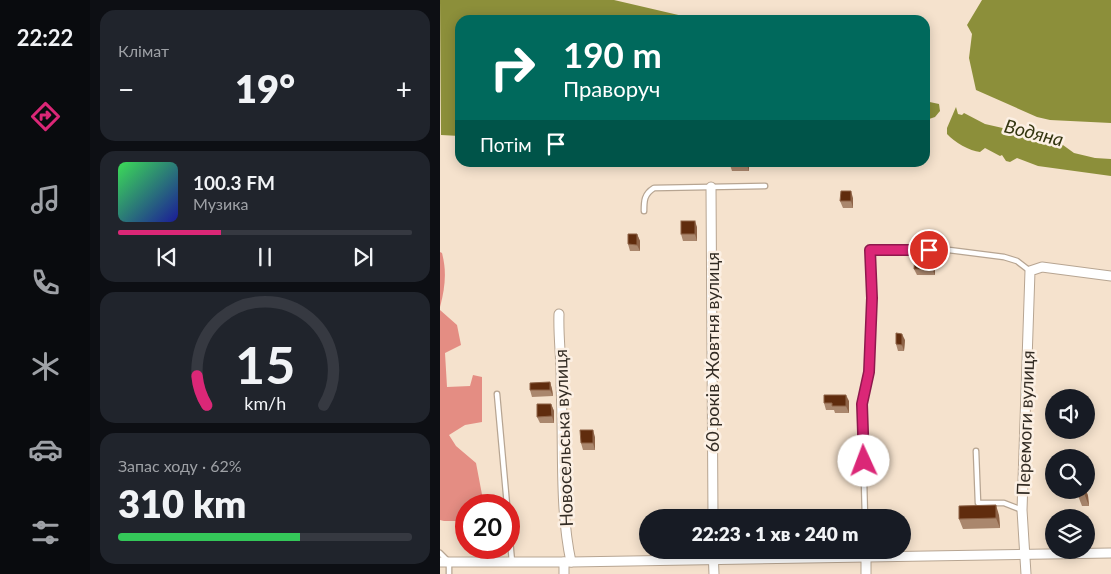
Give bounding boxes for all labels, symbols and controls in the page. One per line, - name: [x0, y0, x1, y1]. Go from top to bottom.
- text: 22:22: [17, 24, 73, 51]
- text: 190 m: [563, 33, 662, 75]
- icon: right: [480, 35, 545, 100]
- text: Клімат: [118, 41, 169, 60]
- text: 19°: [235, 65, 295, 111]
- text: −: [118, 72, 134, 106]
- text: +: [396, 72, 412, 106]
- text: Праворуч: [563, 75, 660, 102]
- icon: directions: [28, 99, 63, 134]
- water label: Водяна: [1002, 114, 1066, 150]
- icon: arrive: [542, 130, 570, 158]
- text: Потім: [480, 133, 532, 156]
- text: 100.3 FM: [193, 171, 275, 194]
- icon: music: [28, 182, 63, 217]
- text: Музика: [193, 194, 249, 213]
- pin: [908, 229, 950, 271]
- icon: arrive: [915, 236, 943, 264]
- icon: previous: [153, 243, 181, 271]
- icon: pause: [251, 243, 279, 271]
- icon: next: [349, 243, 377, 271]
- street label: 60 років Жовтня вулиця: [701, 252, 723, 452]
- icon: phone: [28, 265, 63, 300]
- text: 15: [235, 333, 295, 395]
- icon: climate: [28, 349, 63, 384]
- street label: Новосельська вулиця: [549, 349, 577, 527]
- street label: Перемоги вулиця: [1011, 350, 1039, 496]
- map controls: [1045, 389, 1095, 559]
- button: sound: [1045, 389, 1095, 439]
- text: km/h: [244, 392, 286, 414]
- icon: car: [28, 432, 63, 467]
- position arrow: [837, 434, 889, 486]
- button: search: [1045, 449, 1095, 499]
- text: Запас ходу · 62%: [118, 456, 242, 475]
- text: 310 km: [118, 480, 246, 526]
- speed limit sign: 20: [455, 494, 520, 559]
- button: layers: [1045, 509, 1095, 559]
- icon: filters: [28, 515, 63, 550]
- text: 22:23 · 1 хв · 240 m: [692, 522, 858, 545]

